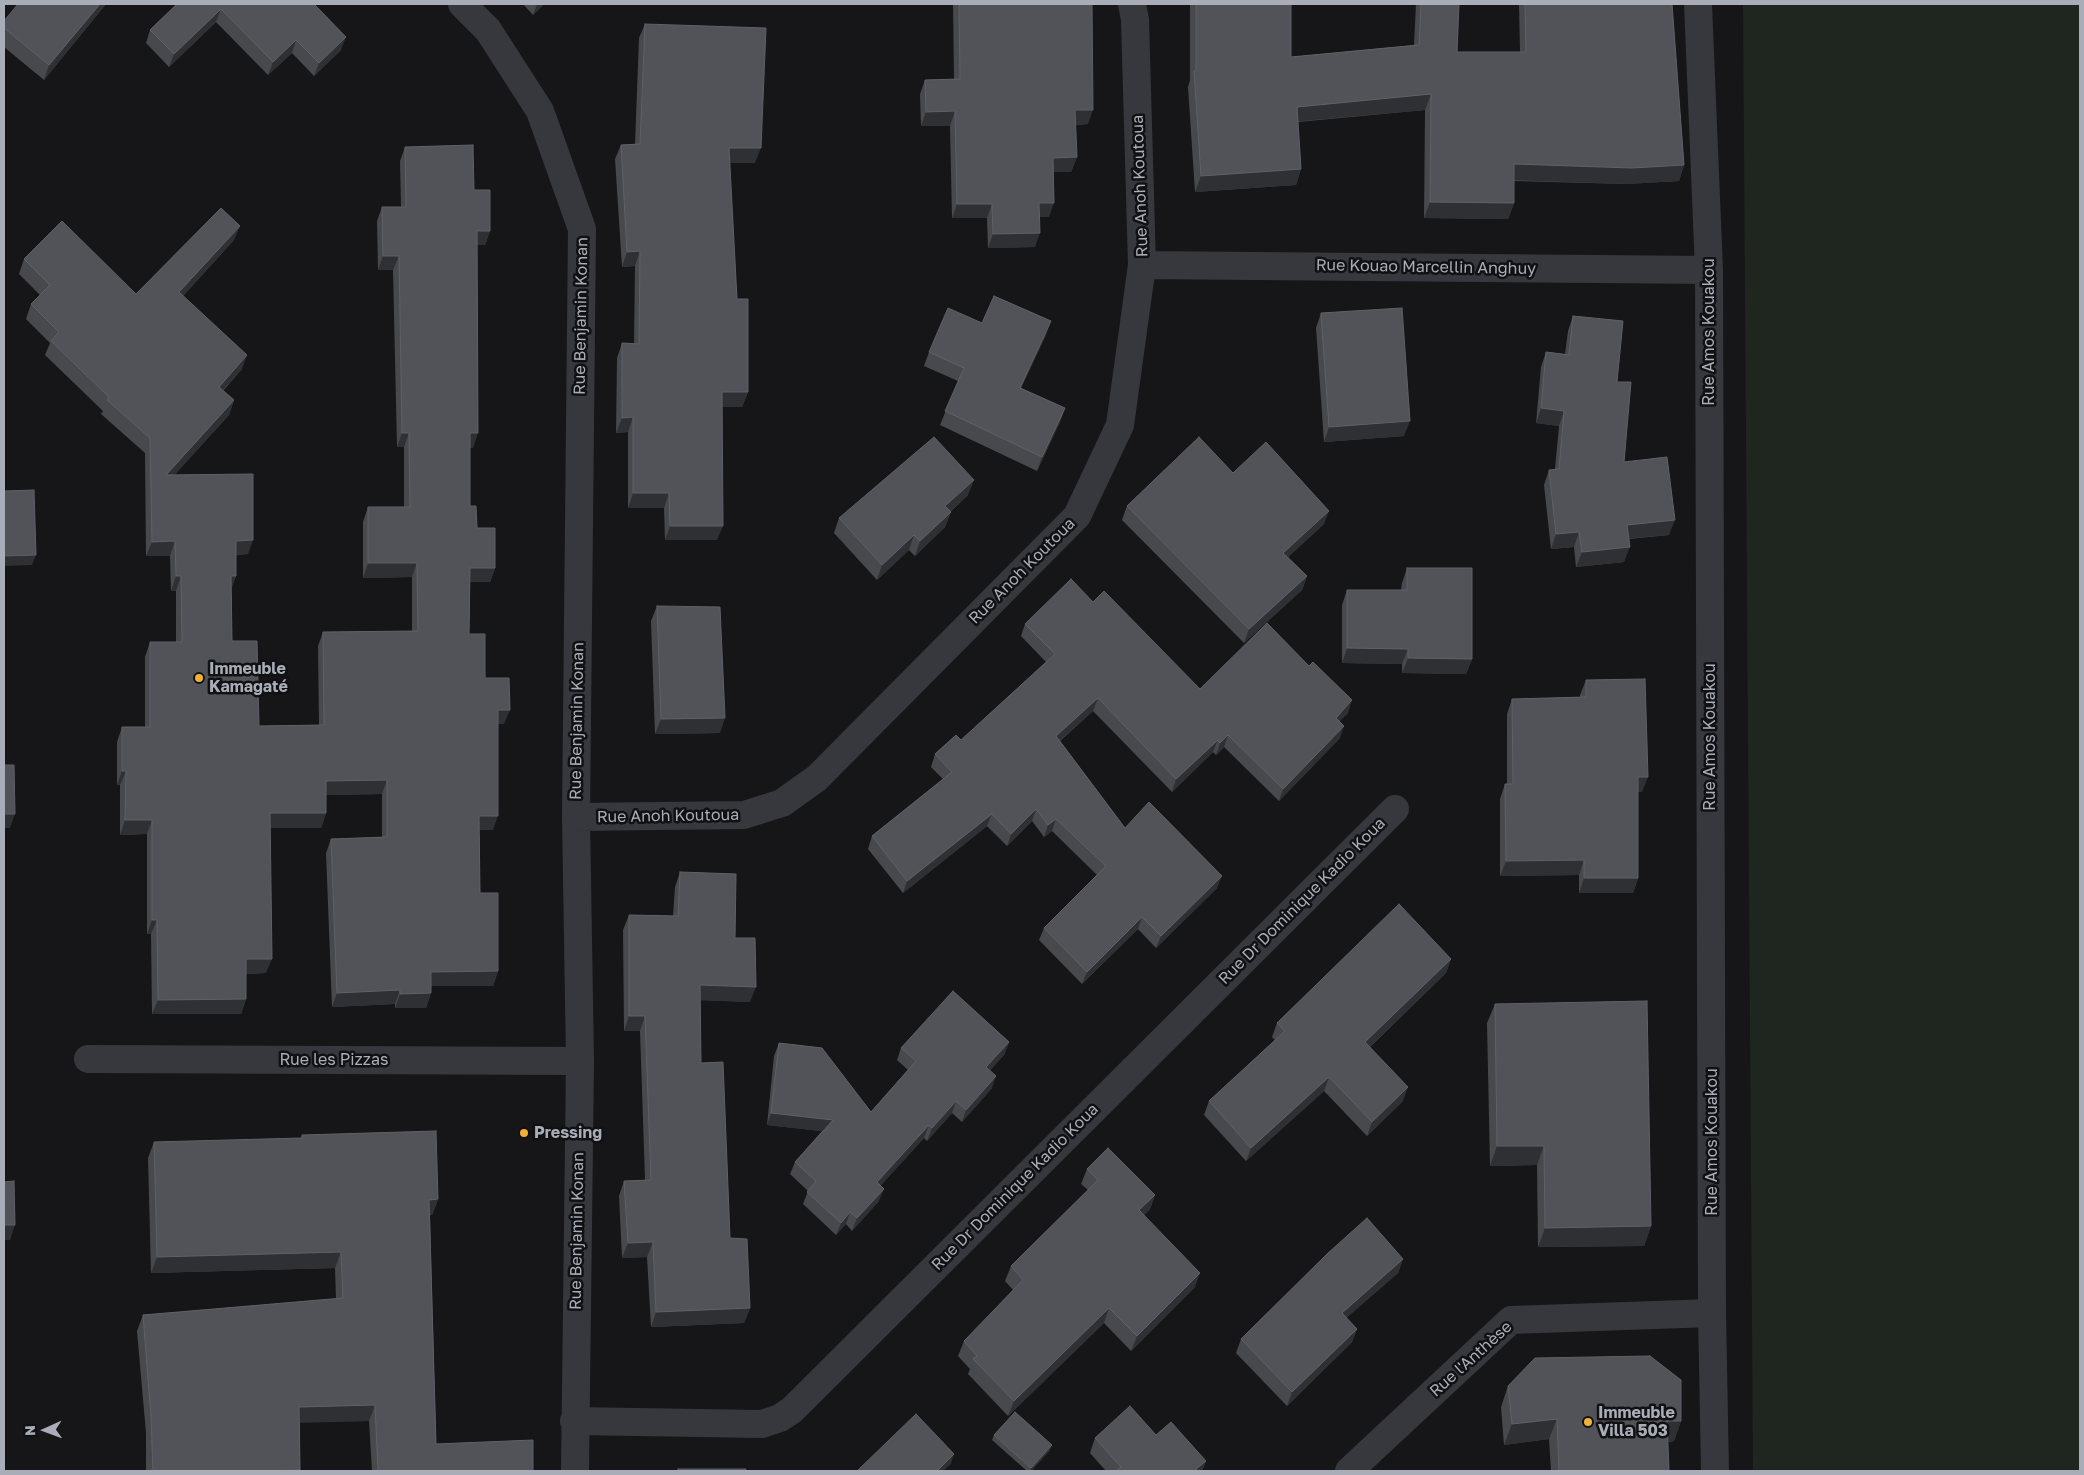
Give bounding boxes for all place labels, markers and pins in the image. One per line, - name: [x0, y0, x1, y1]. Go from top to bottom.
- place label: Immeuble Kamagaté: [209, 659, 288, 697]
- marker: Immeuble Kamagaté: [193, 672, 205, 684]
- place label: Pressing: [534, 1123, 602, 1143]
- marker: Pressing: [518, 1127, 530, 1139]
- place label: Immeuble Villa 503: [1598, 1403, 1675, 1441]
- marker: Immeuble Villa 503: [1582, 1416, 1594, 1428]

